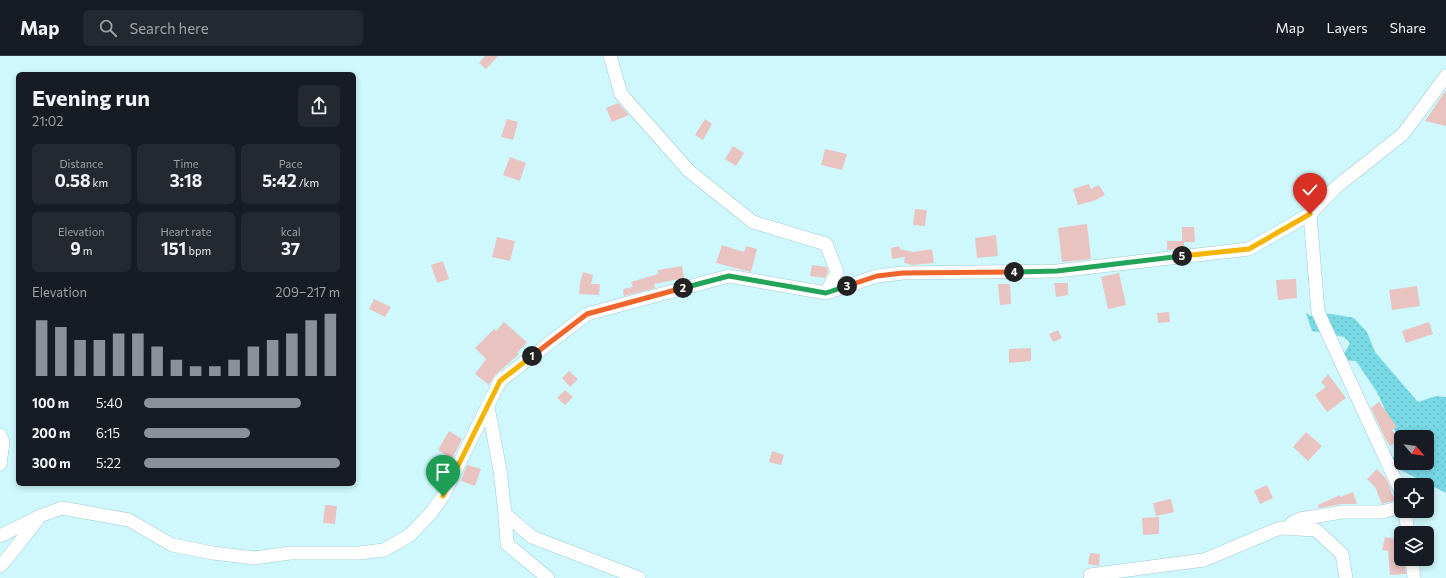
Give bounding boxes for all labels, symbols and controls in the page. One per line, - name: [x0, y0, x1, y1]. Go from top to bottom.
- search box: [83, 10, 363, 46]
- text: Map: [20, 16, 59, 39]
- icon: search: [97, 17, 119, 39]
- text: Search here: [129, 19, 209, 37]
- text: Map: [1276, 19, 1304, 36]
- text: Layers: [1326, 19, 1368, 36]
- text: Share: [1390, 19, 1426, 36]
- text: Evening run: [32, 84, 150, 111]
- button: share: [298, 85, 340, 127]
- text: 21:02: [32, 113, 64, 129]
- text: Distance: [59, 157, 103, 170]
- text: Time: [173, 157, 199, 170]
- text: Pace: [279, 157, 303, 170]
- text: 0.58: [54, 170, 90, 191]
- text: 3:18: [170, 170, 202, 191]
- text: 5:42: [262, 170, 297, 191]
- pin: [1293, 173, 1327, 214]
- text: km: [90, 176, 108, 189]
- text: /km: [297, 176, 319, 189]
- icon: check: [1299, 179, 1321, 201]
- text: Elevation: [58, 225, 105, 238]
- text: Heart rate: [160, 225, 212, 238]
- text: kcal: [281, 225, 301, 238]
- text: 9: [70, 238, 81, 259]
- text: 151: [161, 238, 186, 259]
- text: 37: [281, 238, 300, 259]
- text: m: [81, 244, 92, 257]
- text: bpm: [186, 244, 211, 257]
- pin: 5: [1172, 246, 1192, 266]
- text: 5: [1179, 249, 1185, 262]
- pin: 4: [1004, 262, 1024, 282]
- text: 4: [1011, 265, 1017, 278]
- pin: 3: [837, 276, 857, 296]
- pin: 2: [673, 278, 693, 298]
- text: 3: [844, 279, 850, 292]
- text: 2: [680, 281, 686, 294]
- text: Elevation: [32, 284, 87, 300]
- text: 209–217 m: [275, 284, 340, 300]
- pin: 1: [522, 346, 542, 366]
- text: 1: [530, 349, 534, 362]
- text: 100 m: [32, 395, 69, 411]
- text: 5:40: [96, 395, 123, 411]
- text: 200 m: [32, 425, 70, 441]
- text: 6:15: [96, 425, 120, 441]
- north arrow: [1394, 430, 1434, 470]
- map controls: [1394, 430, 1434, 566]
- text: 300 m: [32, 455, 71, 471]
- text: 5:22: [96, 455, 121, 471]
- pin: [426, 455, 460, 496]
- icon: arrive: [432, 461, 454, 483]
- button: locate: [1394, 478, 1434, 518]
- button: layers: [1394, 526, 1434, 566]

